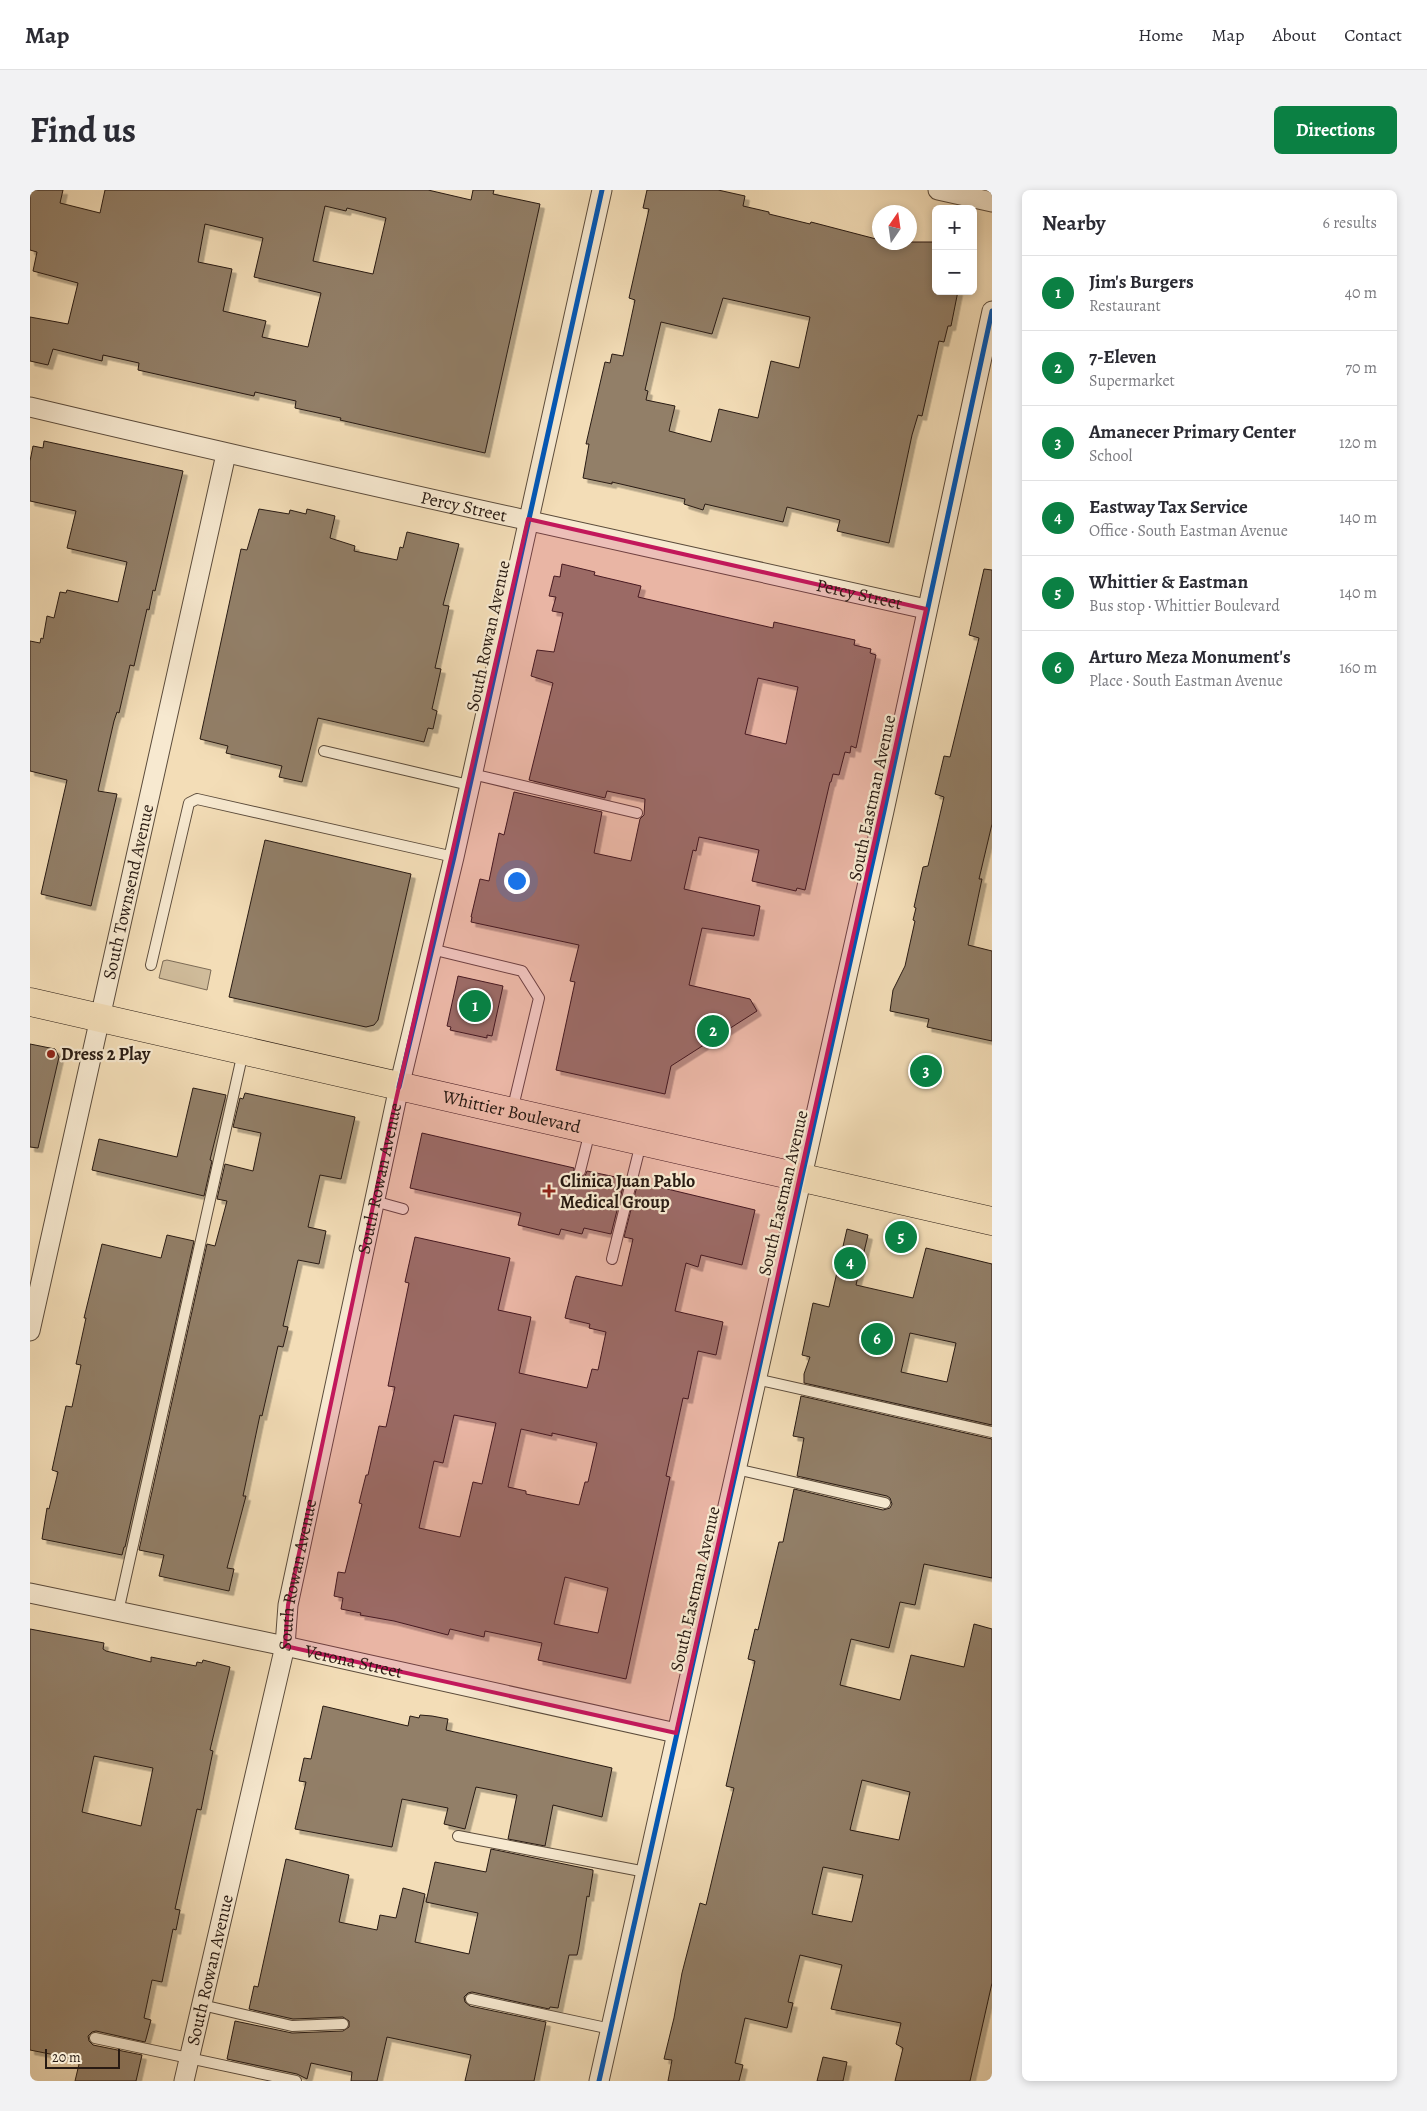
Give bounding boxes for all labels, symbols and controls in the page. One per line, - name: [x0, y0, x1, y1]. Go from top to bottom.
- text: Map: [25, 19, 69, 51]
- text: Home: [1138, 23, 1183, 47]
- text: Map: [1211, 23, 1244, 47]
- text: About: [1272, 23, 1316, 47]
- text: Contact: [1344, 23, 1402, 47]
- text: Find us: [30, 106, 136, 154]
- button: Directions: [1274, 106, 1397, 154]
- north arrow: [872, 205, 917, 250]
- map controls: [932, 205, 977, 295]
- button: +: [932, 205, 977, 250]
- text: Nearby: [1042, 209, 1105, 237]
- text: 6 results: [1323, 212, 1377, 234]
- button: −: [932, 250, 977, 295]
- text: Jim's Burgers: [1089, 269, 1194, 295]
- text: 1: [1055, 282, 1061, 304]
- text: 40 m: [1345, 282, 1377, 304]
- text: Restaurant: [1089, 295, 1161, 317]
- text: 7-Eleven: [1089, 344, 1157, 370]
- text: 2: [1054, 357, 1062, 379]
- text: 70 m: [1345, 357, 1377, 379]
- text: Supermarket: [1089, 370, 1175, 392]
- text: Amanecer Primary Center: [1089, 419, 1296, 445]
- text: 3: [1055, 432, 1061, 454]
- text: 120 m: [1339, 432, 1377, 454]
- text: School: [1089, 445, 1132, 467]
- street label: Percy Street: [418, 485, 509, 528]
- text: Eastway Tax Service: [1089, 494, 1248, 520]
- text: 4: [1054, 507, 1062, 529]
- text: 140 m: [1339, 507, 1377, 529]
- text: Office · South Eastman Avenue: [1089, 520, 1288, 542]
- street label: South Rowan Avenue: [460, 558, 516, 714]
- text: Whittier & Eastman: [1089, 569, 1248, 595]
- street label: Percy Street: [814, 573, 905, 615]
- text: 5: [1055, 582, 1061, 604]
- text: 140 m: [1339, 582, 1377, 604]
- text: Bus stop · Whittier Boulevard: [1089, 595, 1280, 617]
- text: Arturo Meza Monument's: [1089, 644, 1291, 670]
- text: 6: [1054, 657, 1062, 679]
- text: 160 m: [1339, 657, 1377, 679]
- text: Place · South Eastman Avenue: [1089, 670, 1283, 692]
- street label: South Eastman Avenue: [843, 713, 901, 883]
- street label: South Townsend Avenue: [97, 802, 159, 982]
- your location: [504, 868, 530, 894]
- pin: 1: [459, 987, 491, 1025]
- pin: 2: [697, 1012, 729, 1050]
- place label: Dress 2 Play: [61, 1042, 151, 1066]
- marker: Dress 2 Play: [45, 1048, 57, 1060]
- pin: 3: [910, 1052, 942, 1090]
- street label: Whittier Boulevard: [439, 1084, 583, 1139]
- street label: South Rowan Avenue: [352, 1100, 407, 1256]
- street label: South Eastman Avenue: [752, 1108, 814, 1278]
- place label: Clinica Juan Pablo Medical Group: [560, 1169, 695, 1214]
- marker: Clinica Juan Pablo Medical Group: [542, 1184, 556, 1198]
- pin: 5: [885, 1218, 917, 1256]
- pin: 4: [834, 1244, 866, 1282]
- pin: 6: [861, 1320, 893, 1358]
- street label: South Rowan Avenue: [272, 1497, 322, 1653]
- street label: South Eastman Avenue: [664, 1504, 726, 1674]
- street label: Verona Street: [302, 1639, 405, 1684]
- street label: South Rowan Avenue: [181, 1892, 239, 2048]
- scale bar: [45, 2046, 120, 2069]
- text: 20 m: [52, 2048, 81, 2067]

